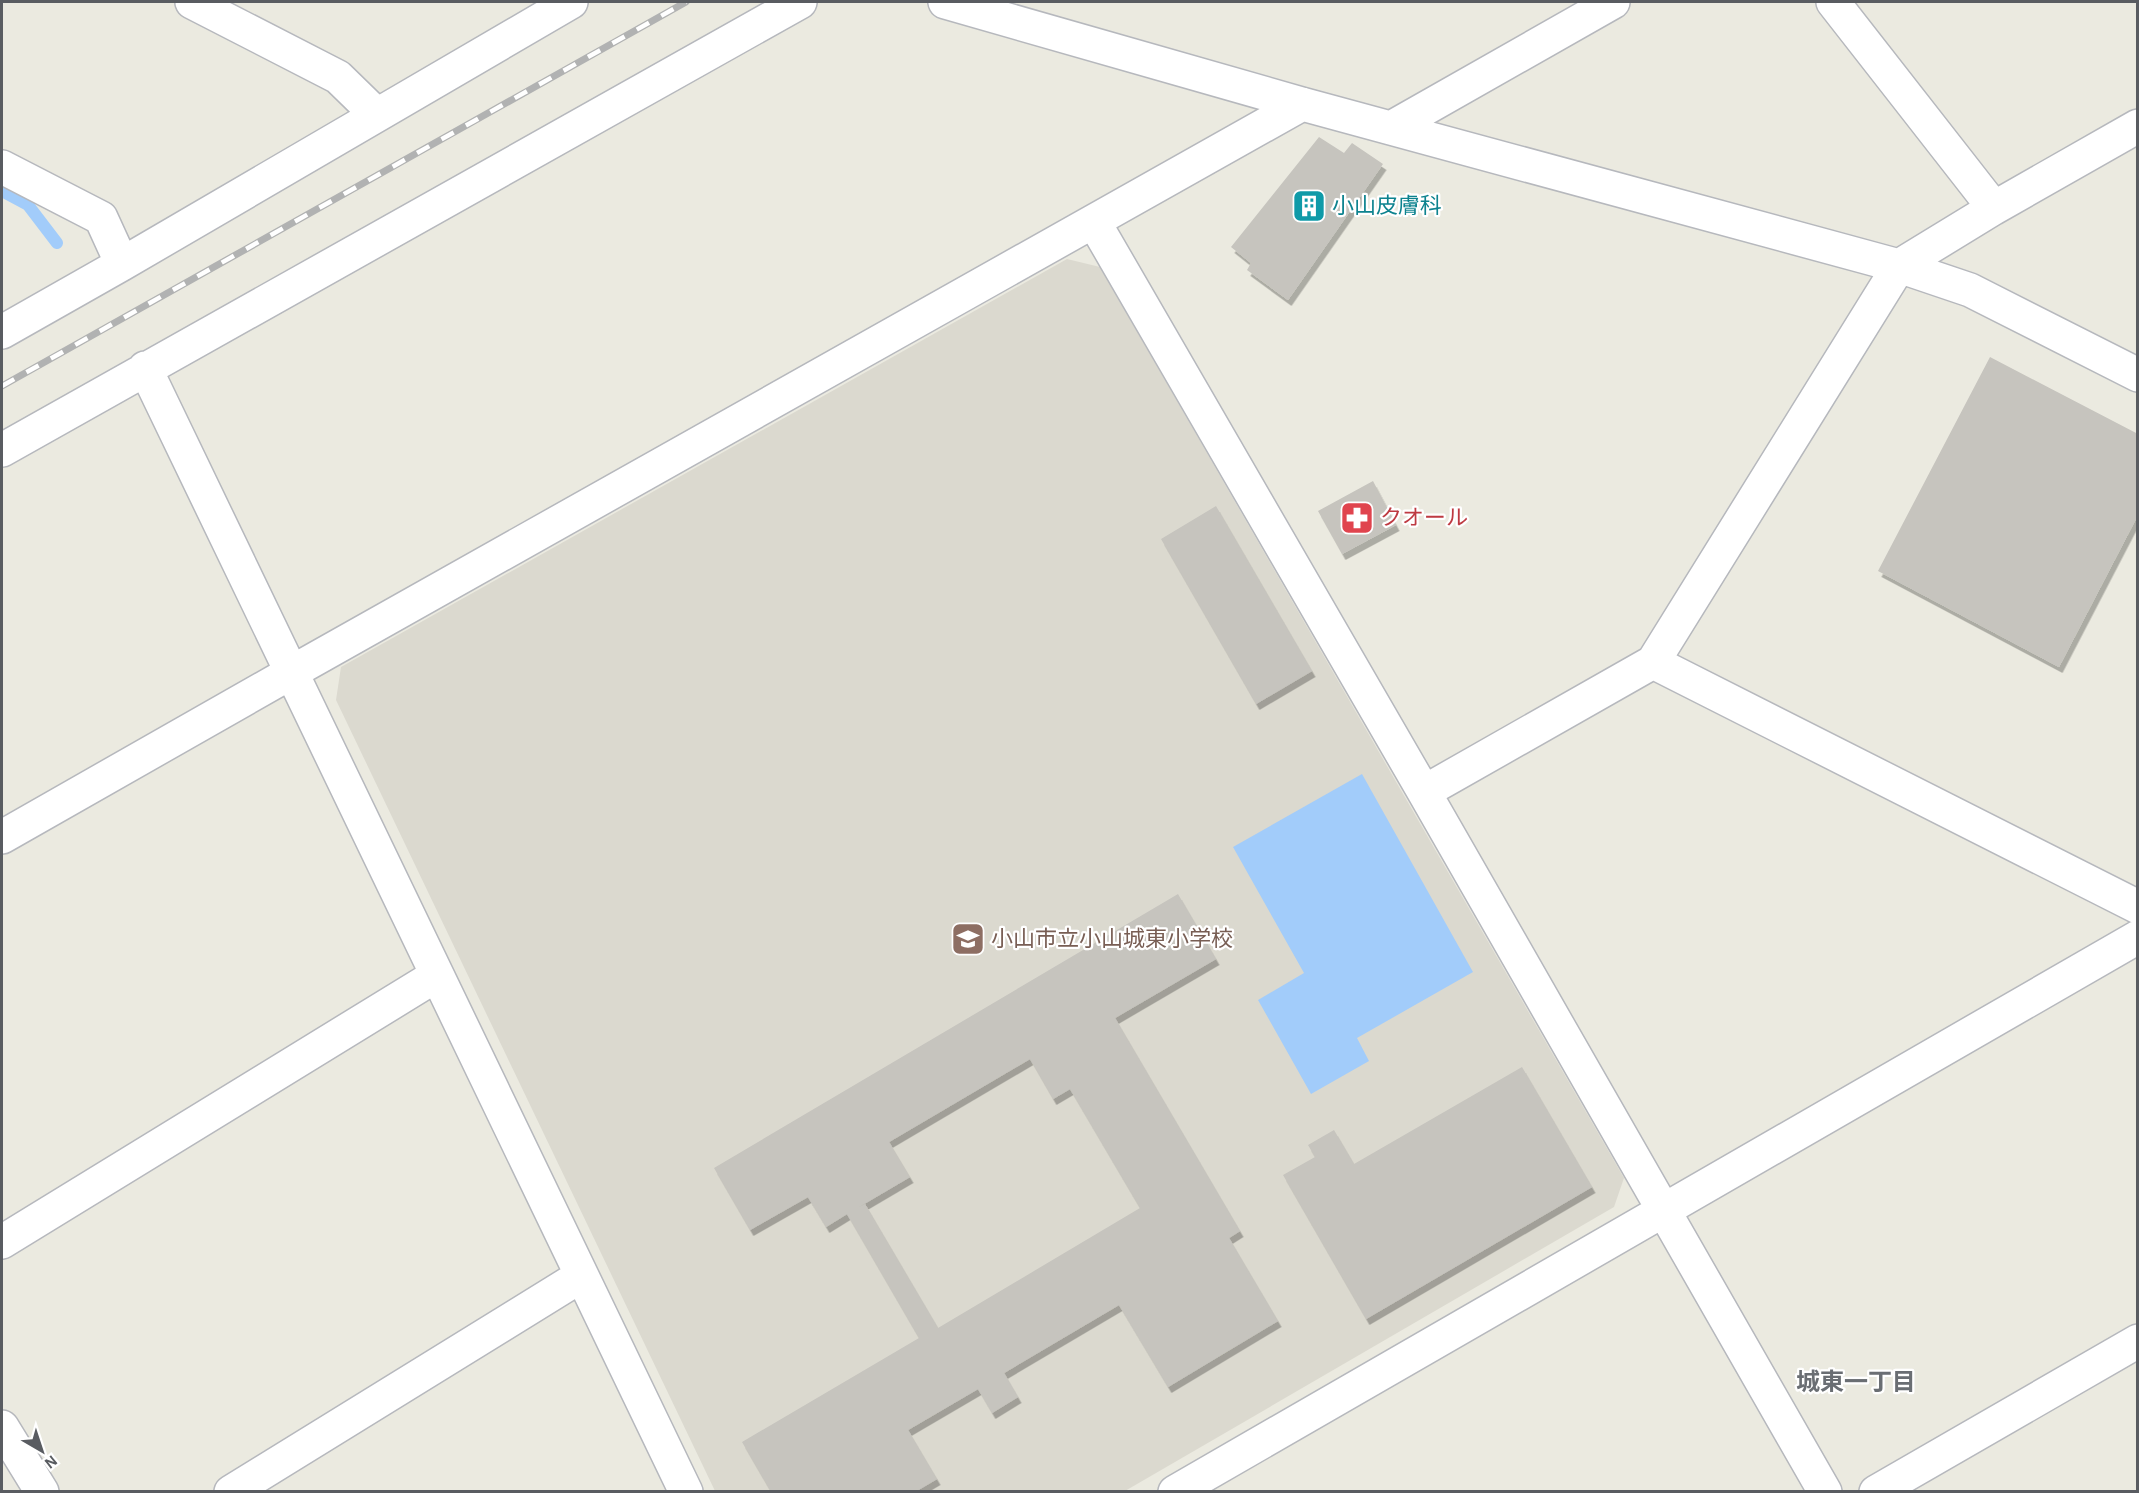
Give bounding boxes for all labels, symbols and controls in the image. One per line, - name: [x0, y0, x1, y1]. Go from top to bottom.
- building icon: 小山皮膚科: [1291, 188, 1327, 224]
- place label: 小山皮膚科: [1332, 194, 1442, 217]
- pharmacy icon: クオール: [1339, 500, 1375, 536]
- place label: クオール: [1380, 507, 1468, 529]
- school or university icon: 小山市立小山城東小学校: [950, 921, 986, 957]
- place label: 小山市立小山城東小学校: [991, 927, 1233, 950]
- district label: 城東一丁目: [1796, 1369, 1916, 1395]
- north arrow: [12, 1421, 72, 1481]
- text: N: [41, 1452, 60, 1472]

